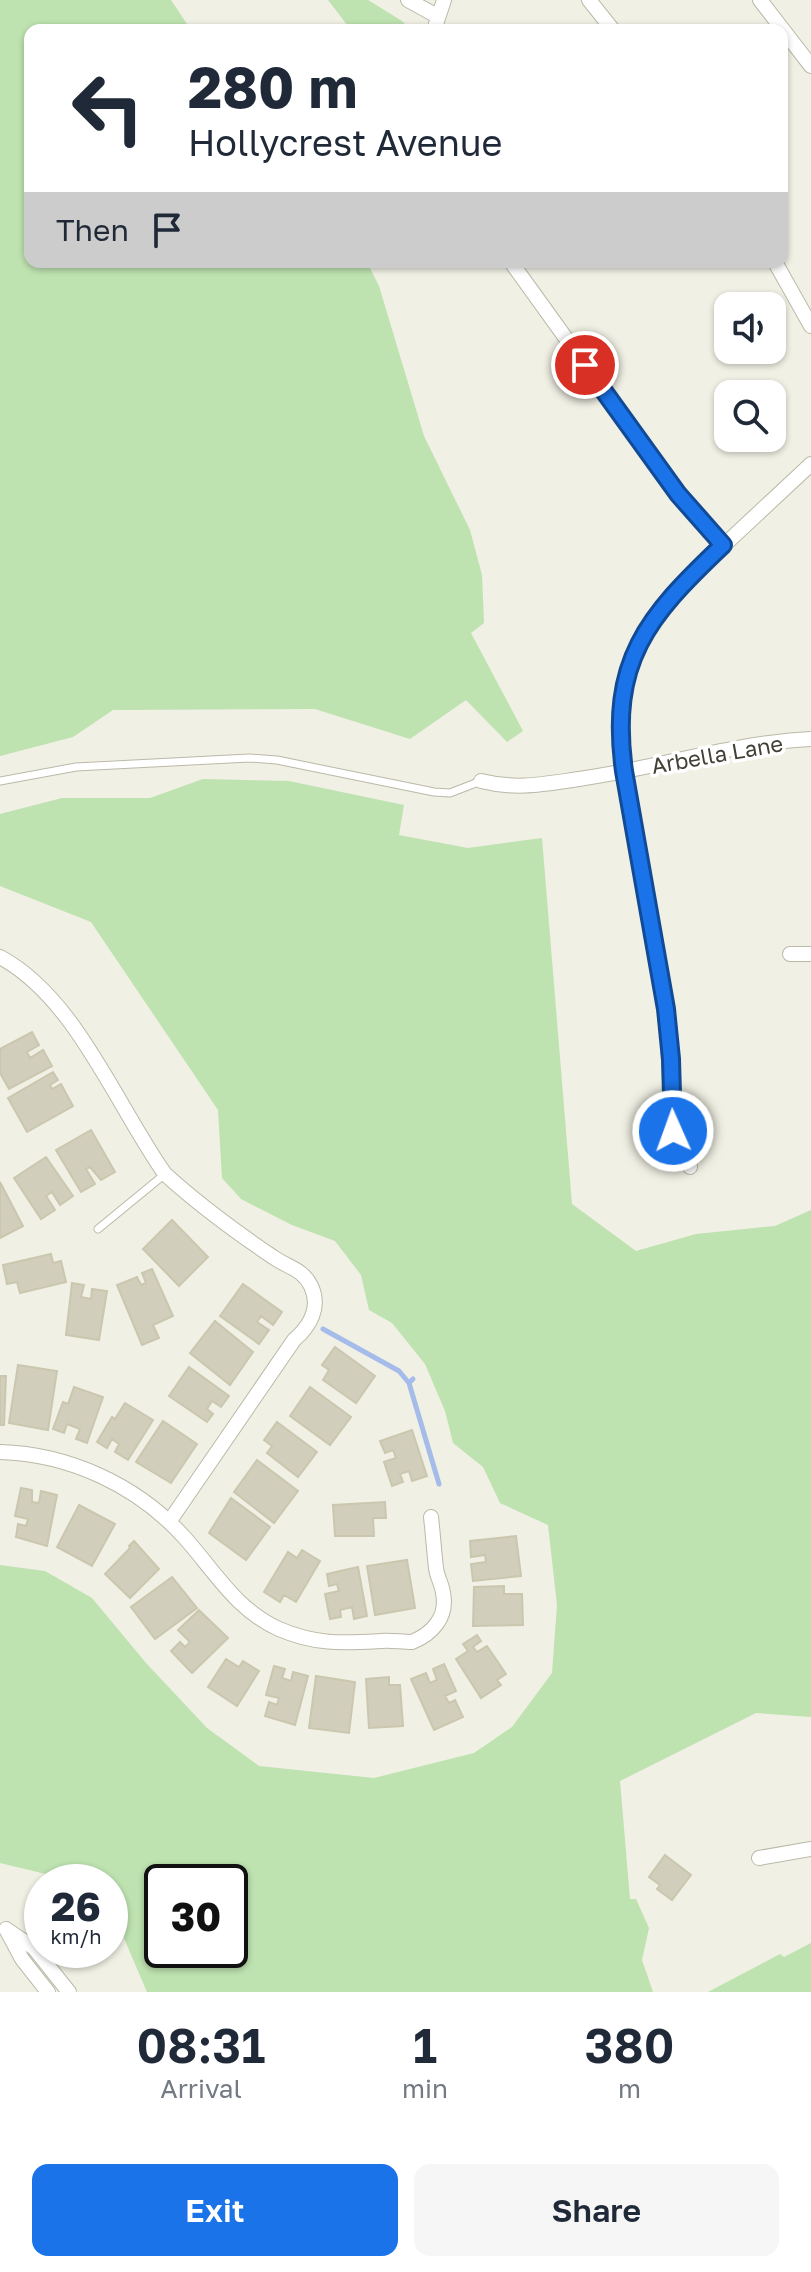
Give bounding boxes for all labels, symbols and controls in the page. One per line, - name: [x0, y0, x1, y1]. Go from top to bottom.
- text: 280 m: [188, 53, 357, 120]
- icon: left: [56, 56, 160, 160]
- text: Hollycrest Avenue: [188, 121, 502, 164]
- icon: arrive: [145, 208, 189, 252]
- text: Then: [56, 212, 129, 248]
- map controls: [714, 292, 786, 452]
- button: sound: [714, 292, 786, 364]
- pin: [551, 331, 619, 399]
- icon: arrive: [563, 343, 607, 387]
- button: search: [714, 380, 786, 452]
- street label: Arbella Lane: [649, 729, 785, 779]
- position arrow: [631, 1089, 715, 1173]
- speed limit sign: 30: [144, 1864, 248, 1968]
- text: 26: [51, 1882, 101, 1930]
- text: km/h: [51, 1924, 101, 1948]
- text: 08:31: [137, 2016, 265, 2074]
- text: 1: [413, 2016, 437, 2074]
- text: 380: [585, 2016, 674, 2074]
- text: Arrival: [160, 2073, 242, 2104]
- text: min: [402, 2073, 448, 2104]
- text: m: [618, 2073, 641, 2104]
- button: Exit: [32, 2164, 398, 2256]
- button: Share: [414, 2164, 779, 2256]

